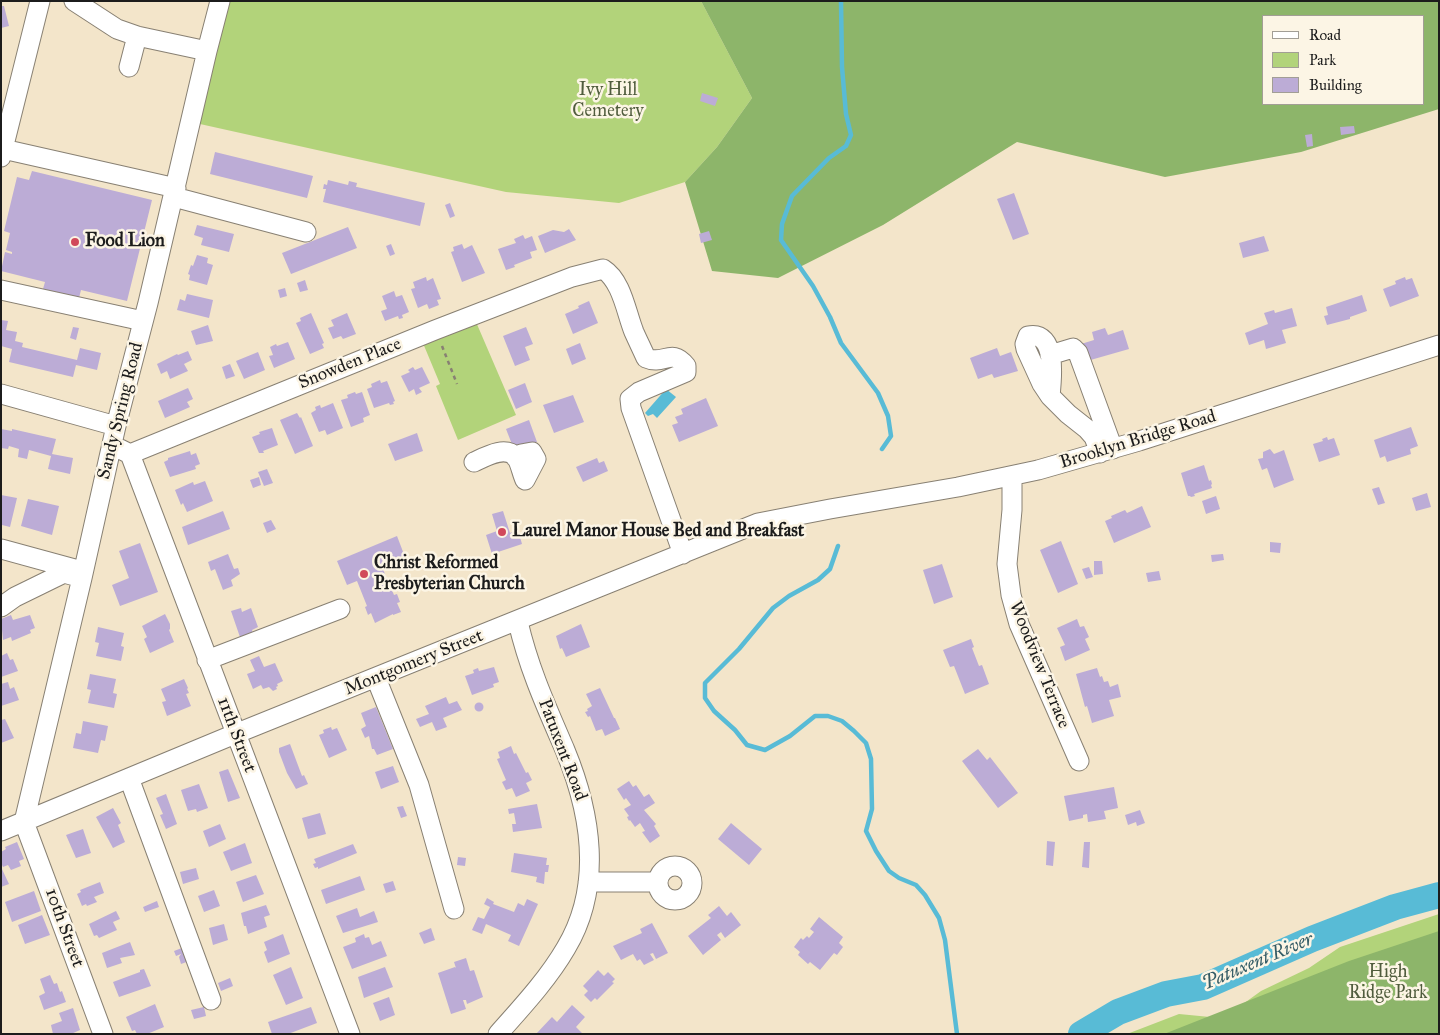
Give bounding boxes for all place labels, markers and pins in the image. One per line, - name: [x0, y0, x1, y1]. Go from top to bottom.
- place label: Food Lion: [85, 231, 165, 253]
- marker: Food Lion: [69, 236, 81, 248]
- place label: Laurel Manor House Bed and Breakfast: [512, 521, 804, 543]
- marker: Laurel Manor House Bed and Breakfast: [496, 526, 508, 538]
- place label: Christ Reformed Presbyterian Church: [374, 553, 525, 596]
- marker: Christ Reformed Presbyterian Church: [358, 568, 370, 580]

